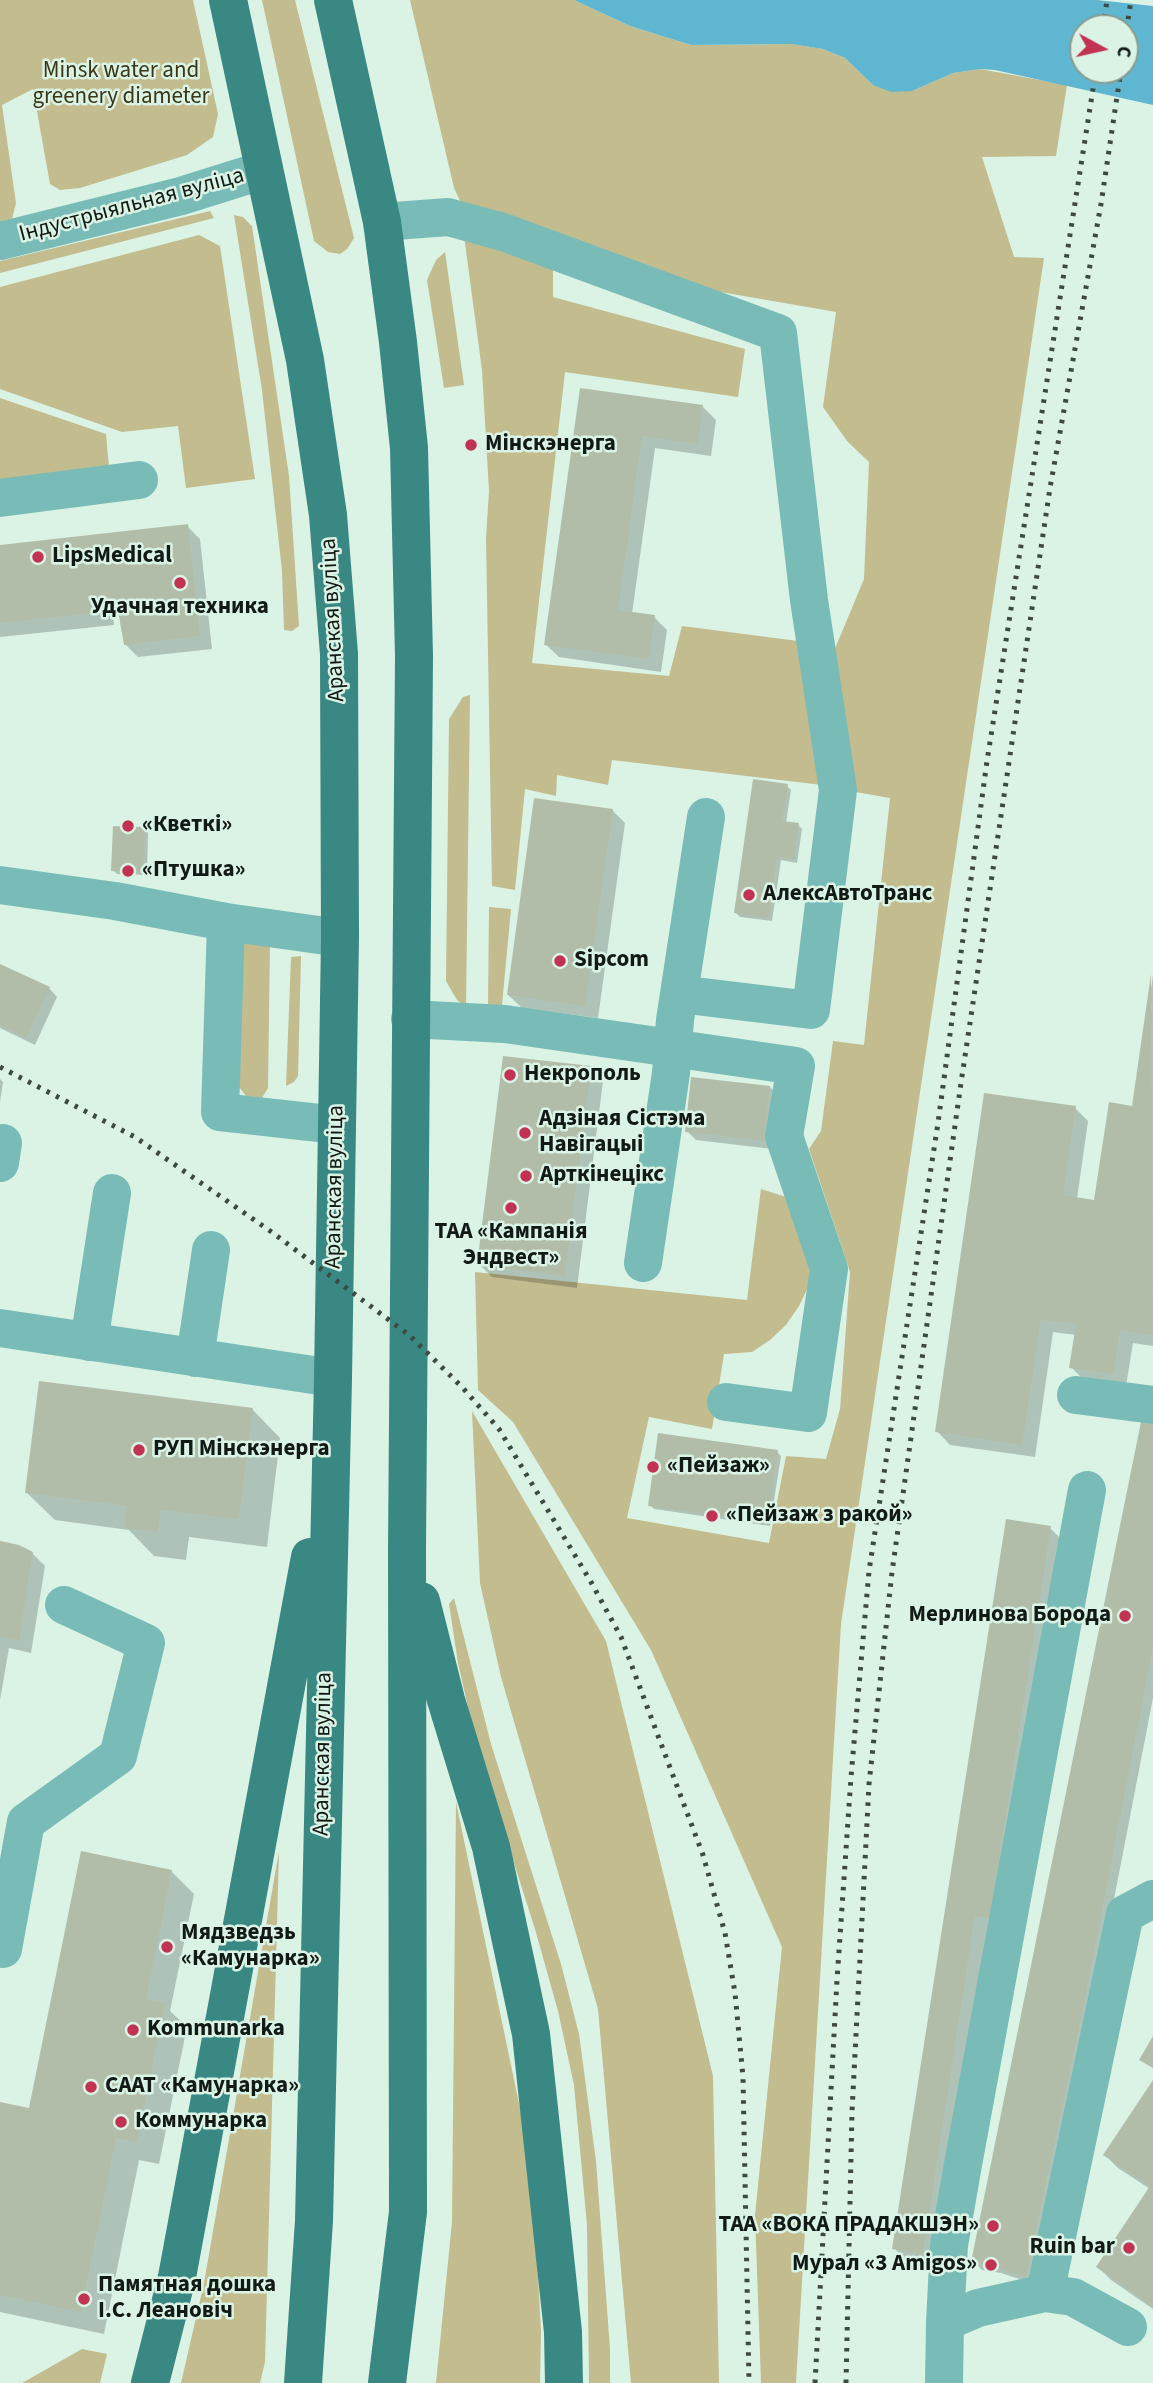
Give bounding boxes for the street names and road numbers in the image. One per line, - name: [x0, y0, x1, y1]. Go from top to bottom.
- street label: Індустрыяльная вуліца: [16, 163, 248, 249]
- street label: Аранская вуліца: [316, 538, 352, 702]
- street label: Аранская вуліца: [321, 1105, 351, 1269]
- street label: Аранская вуліца: [309, 1672, 339, 1836]

